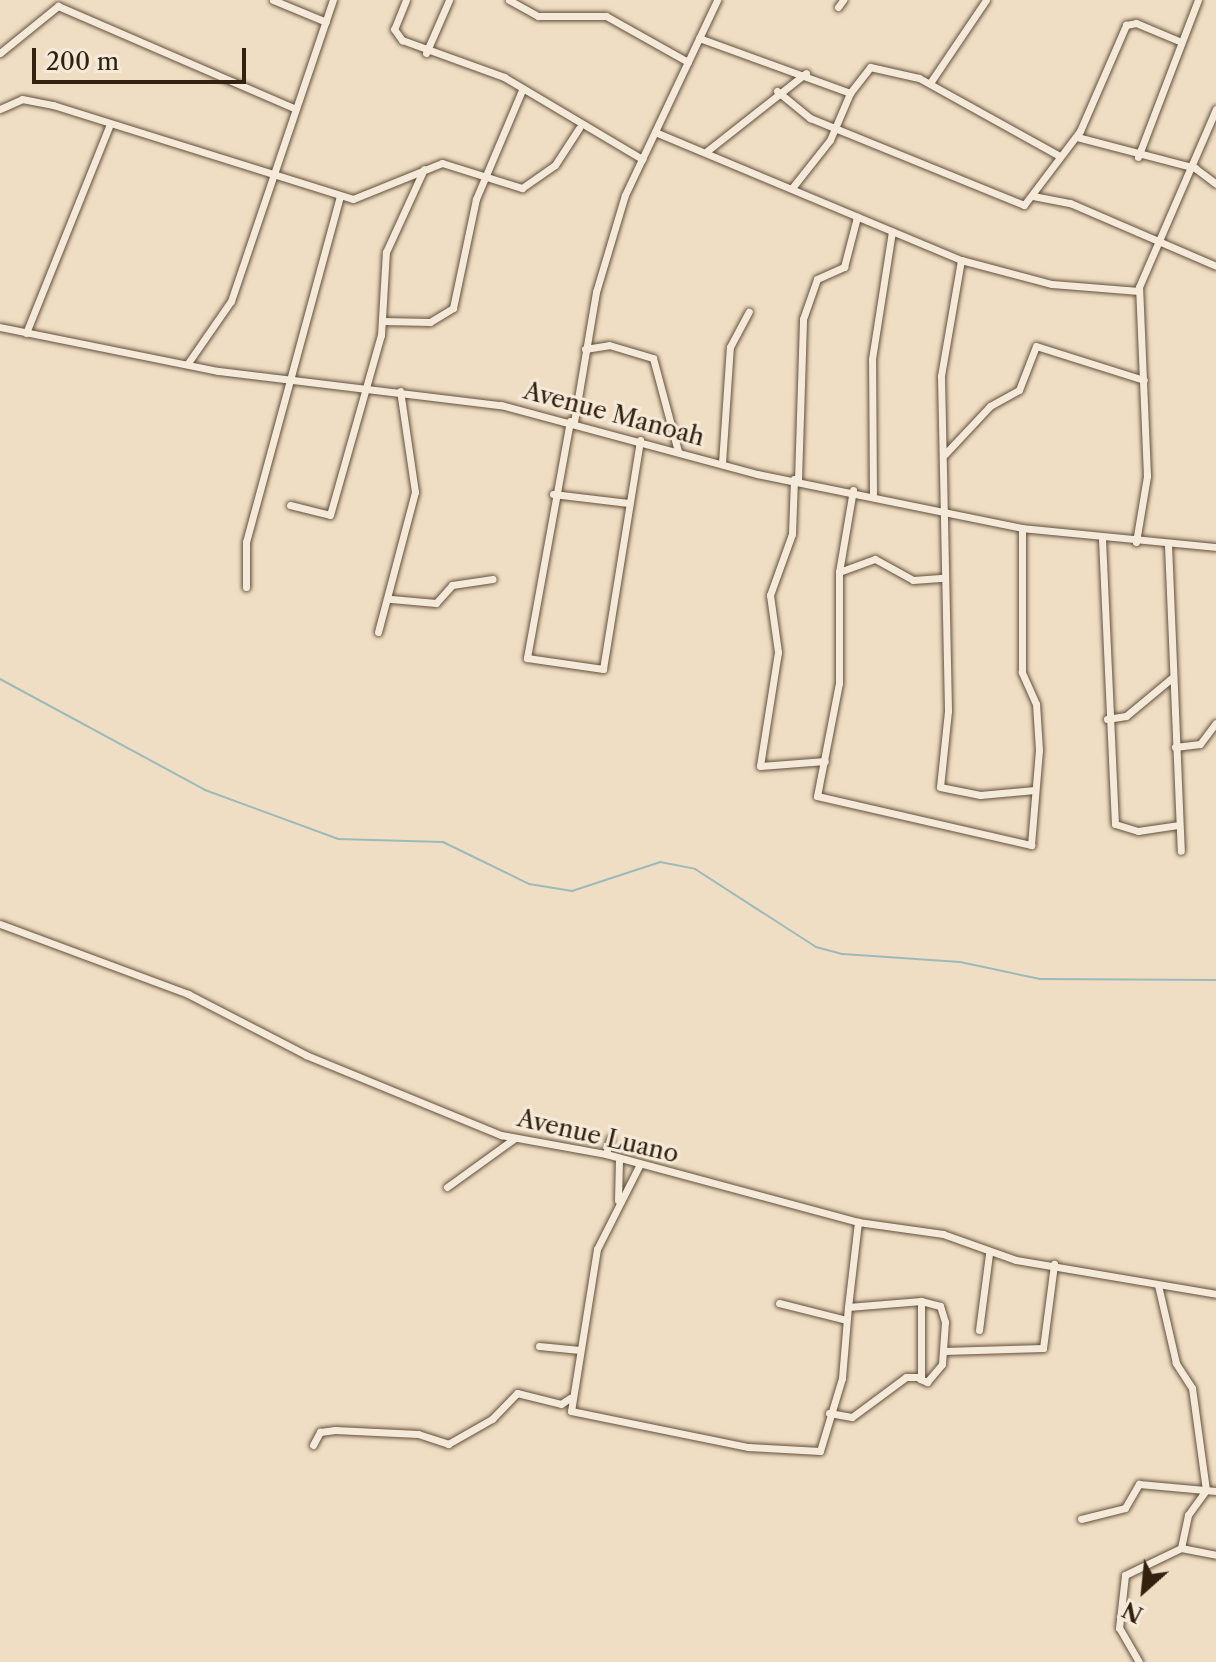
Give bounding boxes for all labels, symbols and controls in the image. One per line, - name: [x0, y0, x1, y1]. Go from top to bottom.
- scale bar: [36, 32, 250, 82]
- text: 200 m: [46, 47, 119, 76]
- street label: Avenue Manoah: [521, 376, 707, 452]
- street label: Avenue Luano: [515, 1103, 681, 1169]
- north arrow: [1104, 1550, 1184, 1630]
- text: N: [1118, 1595, 1148, 1628]

